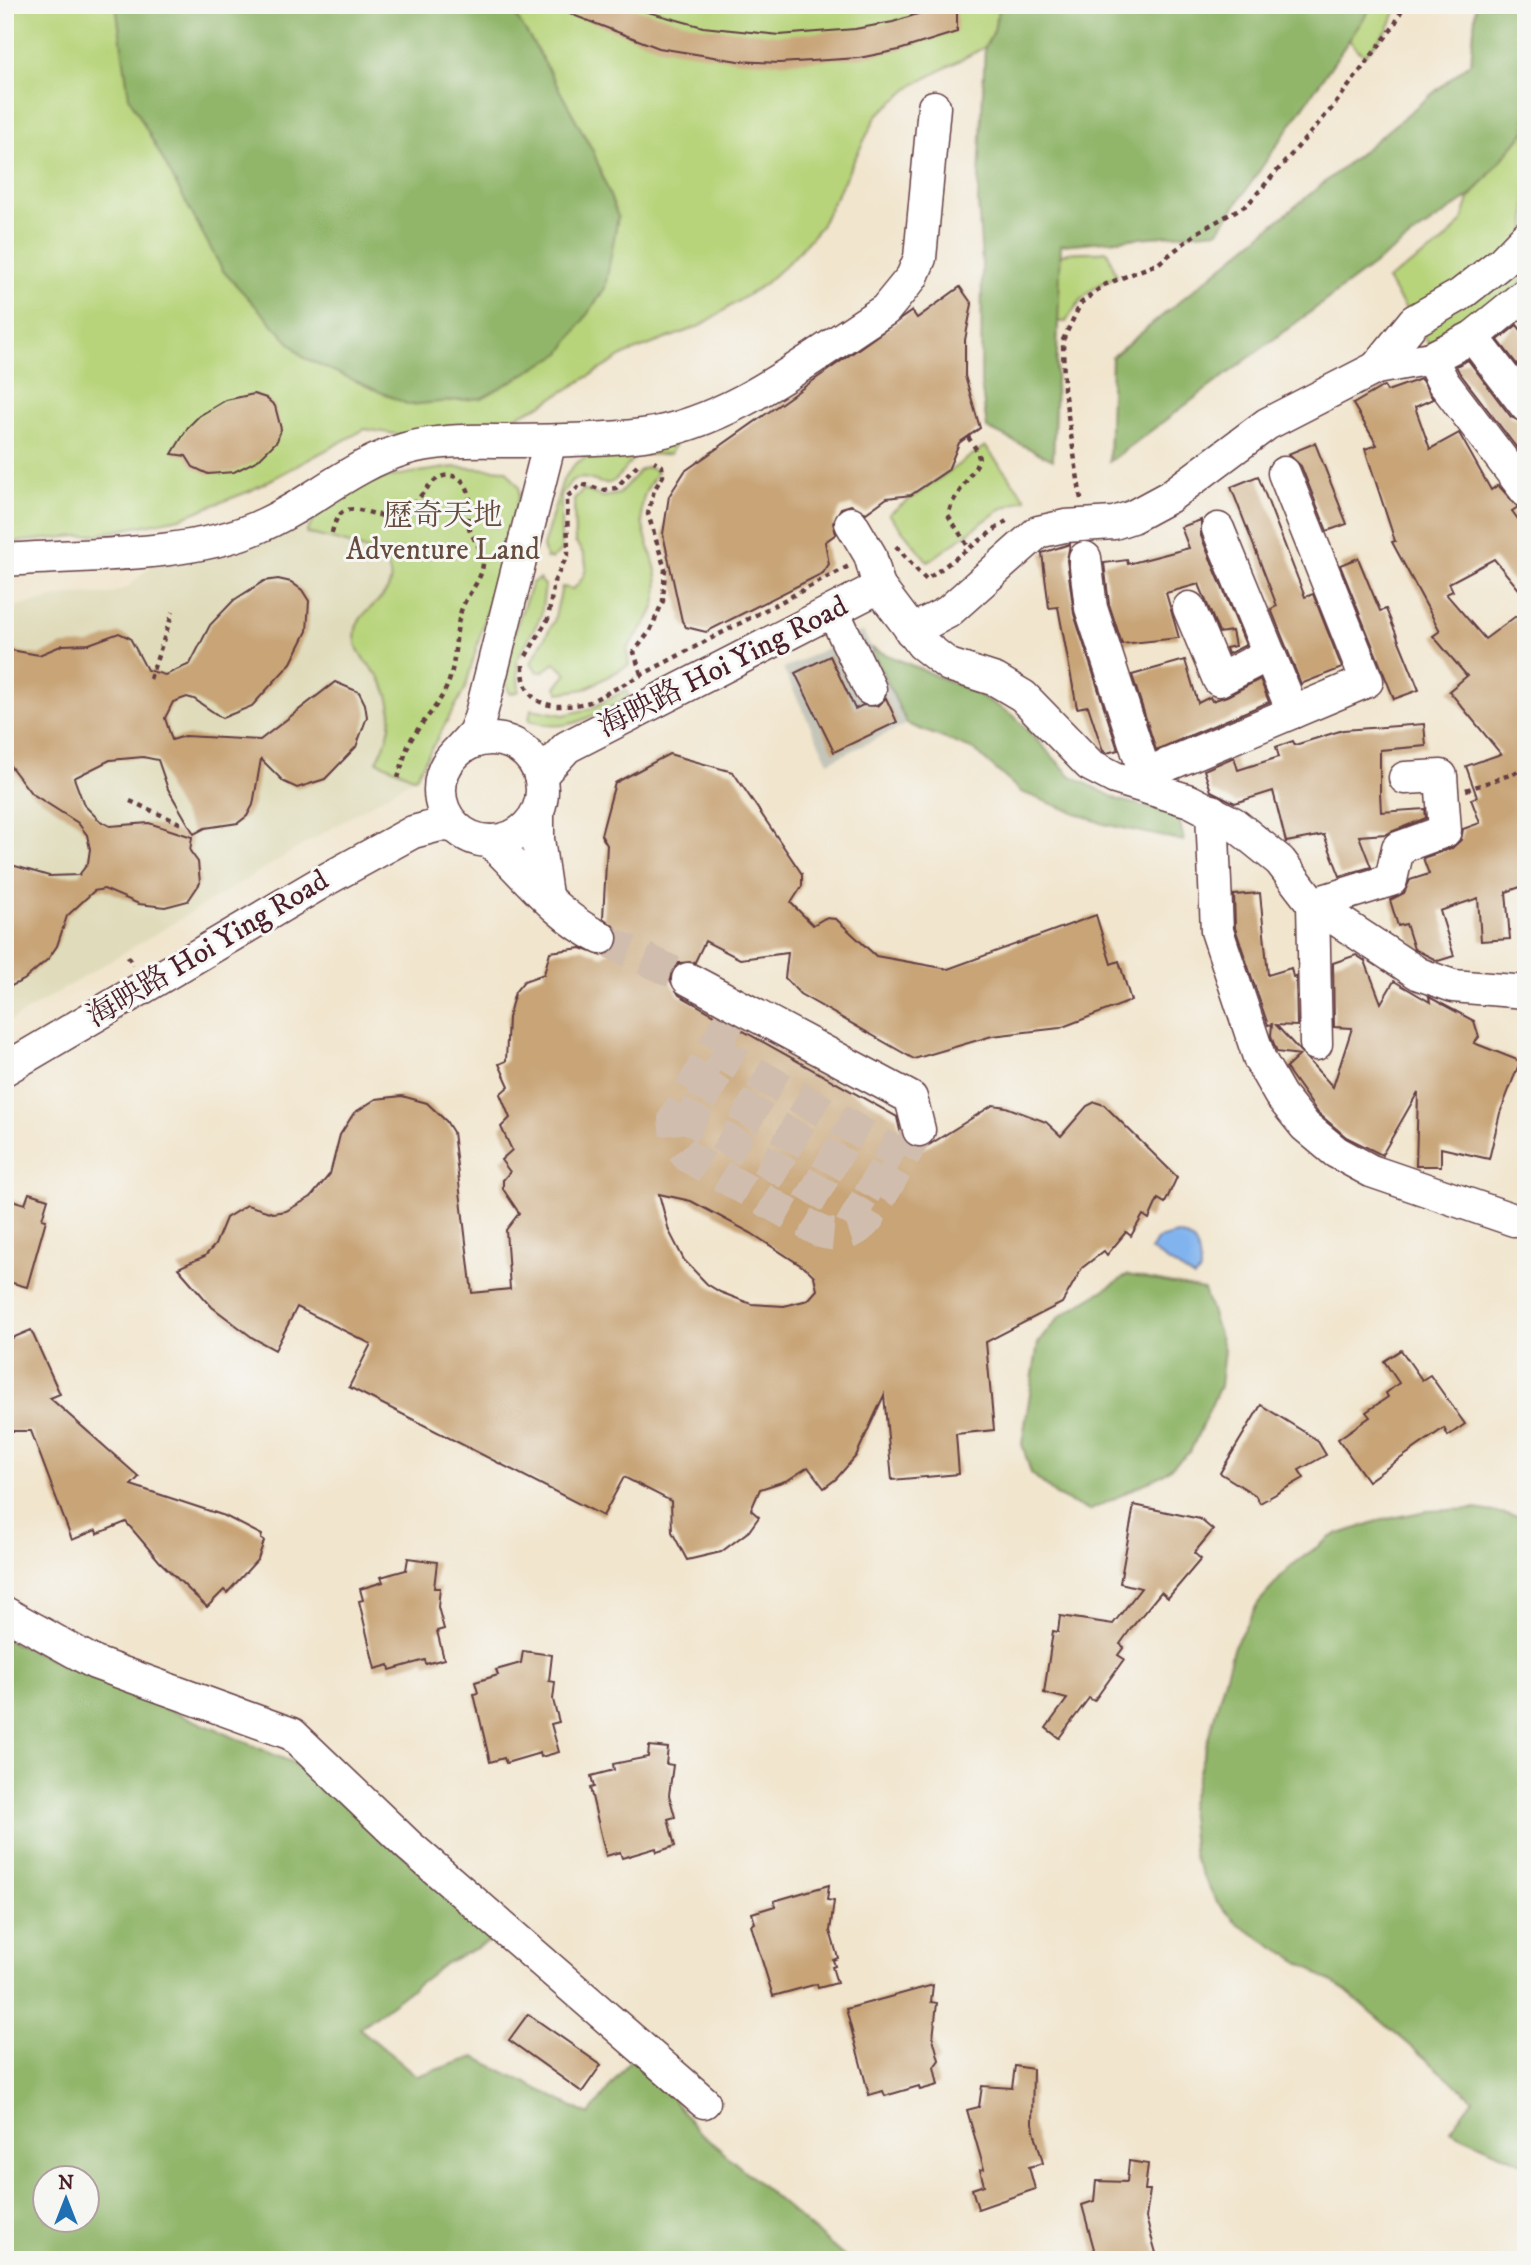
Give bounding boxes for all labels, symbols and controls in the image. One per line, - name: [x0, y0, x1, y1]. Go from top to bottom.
- park label: 歷奇天地 Adventure Land: [346, 498, 540, 569]
- street label: 海映路 Hoi Ying Road: [592, 588, 854, 746]
- street label: 海映路 Hoi Ying Road: [80, 862, 336, 1036]
- north arrow: [32, 2164, 102, 2234]
- text: N: [58, 2172, 74, 2195]

